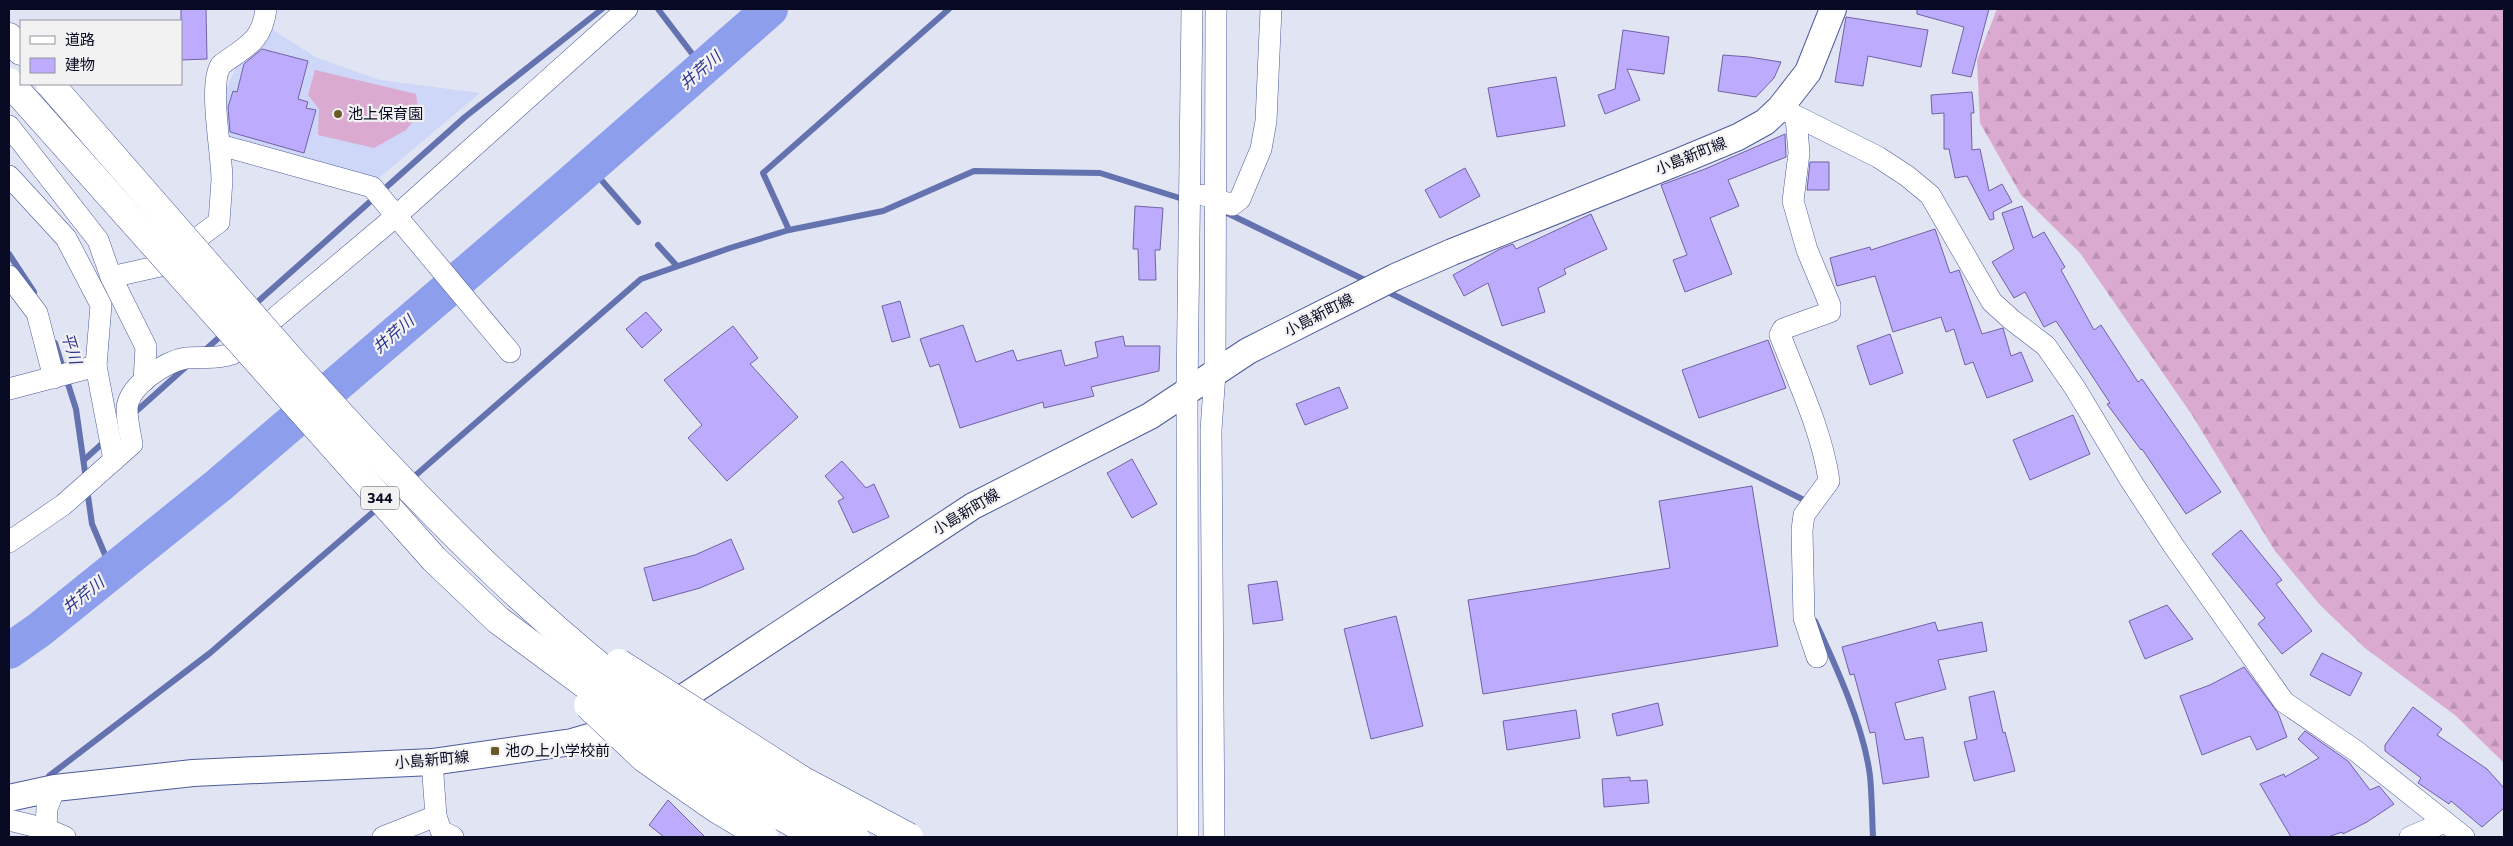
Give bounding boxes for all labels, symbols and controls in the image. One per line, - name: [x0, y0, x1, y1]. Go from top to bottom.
- legend: [20, 20, 182, 85]
- text: 道路: [65, 30, 95, 48]
- water label: 井芹川: [675, 45, 726, 93]
- text: 建物: [65, 55, 95, 73]
- place label: 池上保育園: [348, 104, 423, 122]
- marker: 池上保育園: [332, 108, 344, 120]
- street label: 小島新町線: [1652, 133, 1729, 177]
- street label: 小島新町線: [1281, 289, 1356, 339]
- water label: 井芹川: [368, 309, 419, 357]
- water label: 平川: [59, 330, 87, 368]
- street label: 小島新町線: [929, 484, 1002, 538]
- road number: 344: [361, 486, 399, 509]
- water label: 井芹川: [58, 571, 109, 617]
- place label: 池の上小学校前: [505, 741, 610, 759]
- marker: 池の上小学校前: [489, 745, 501, 757]
- street label: 小島新町線: [394, 747, 470, 771]

